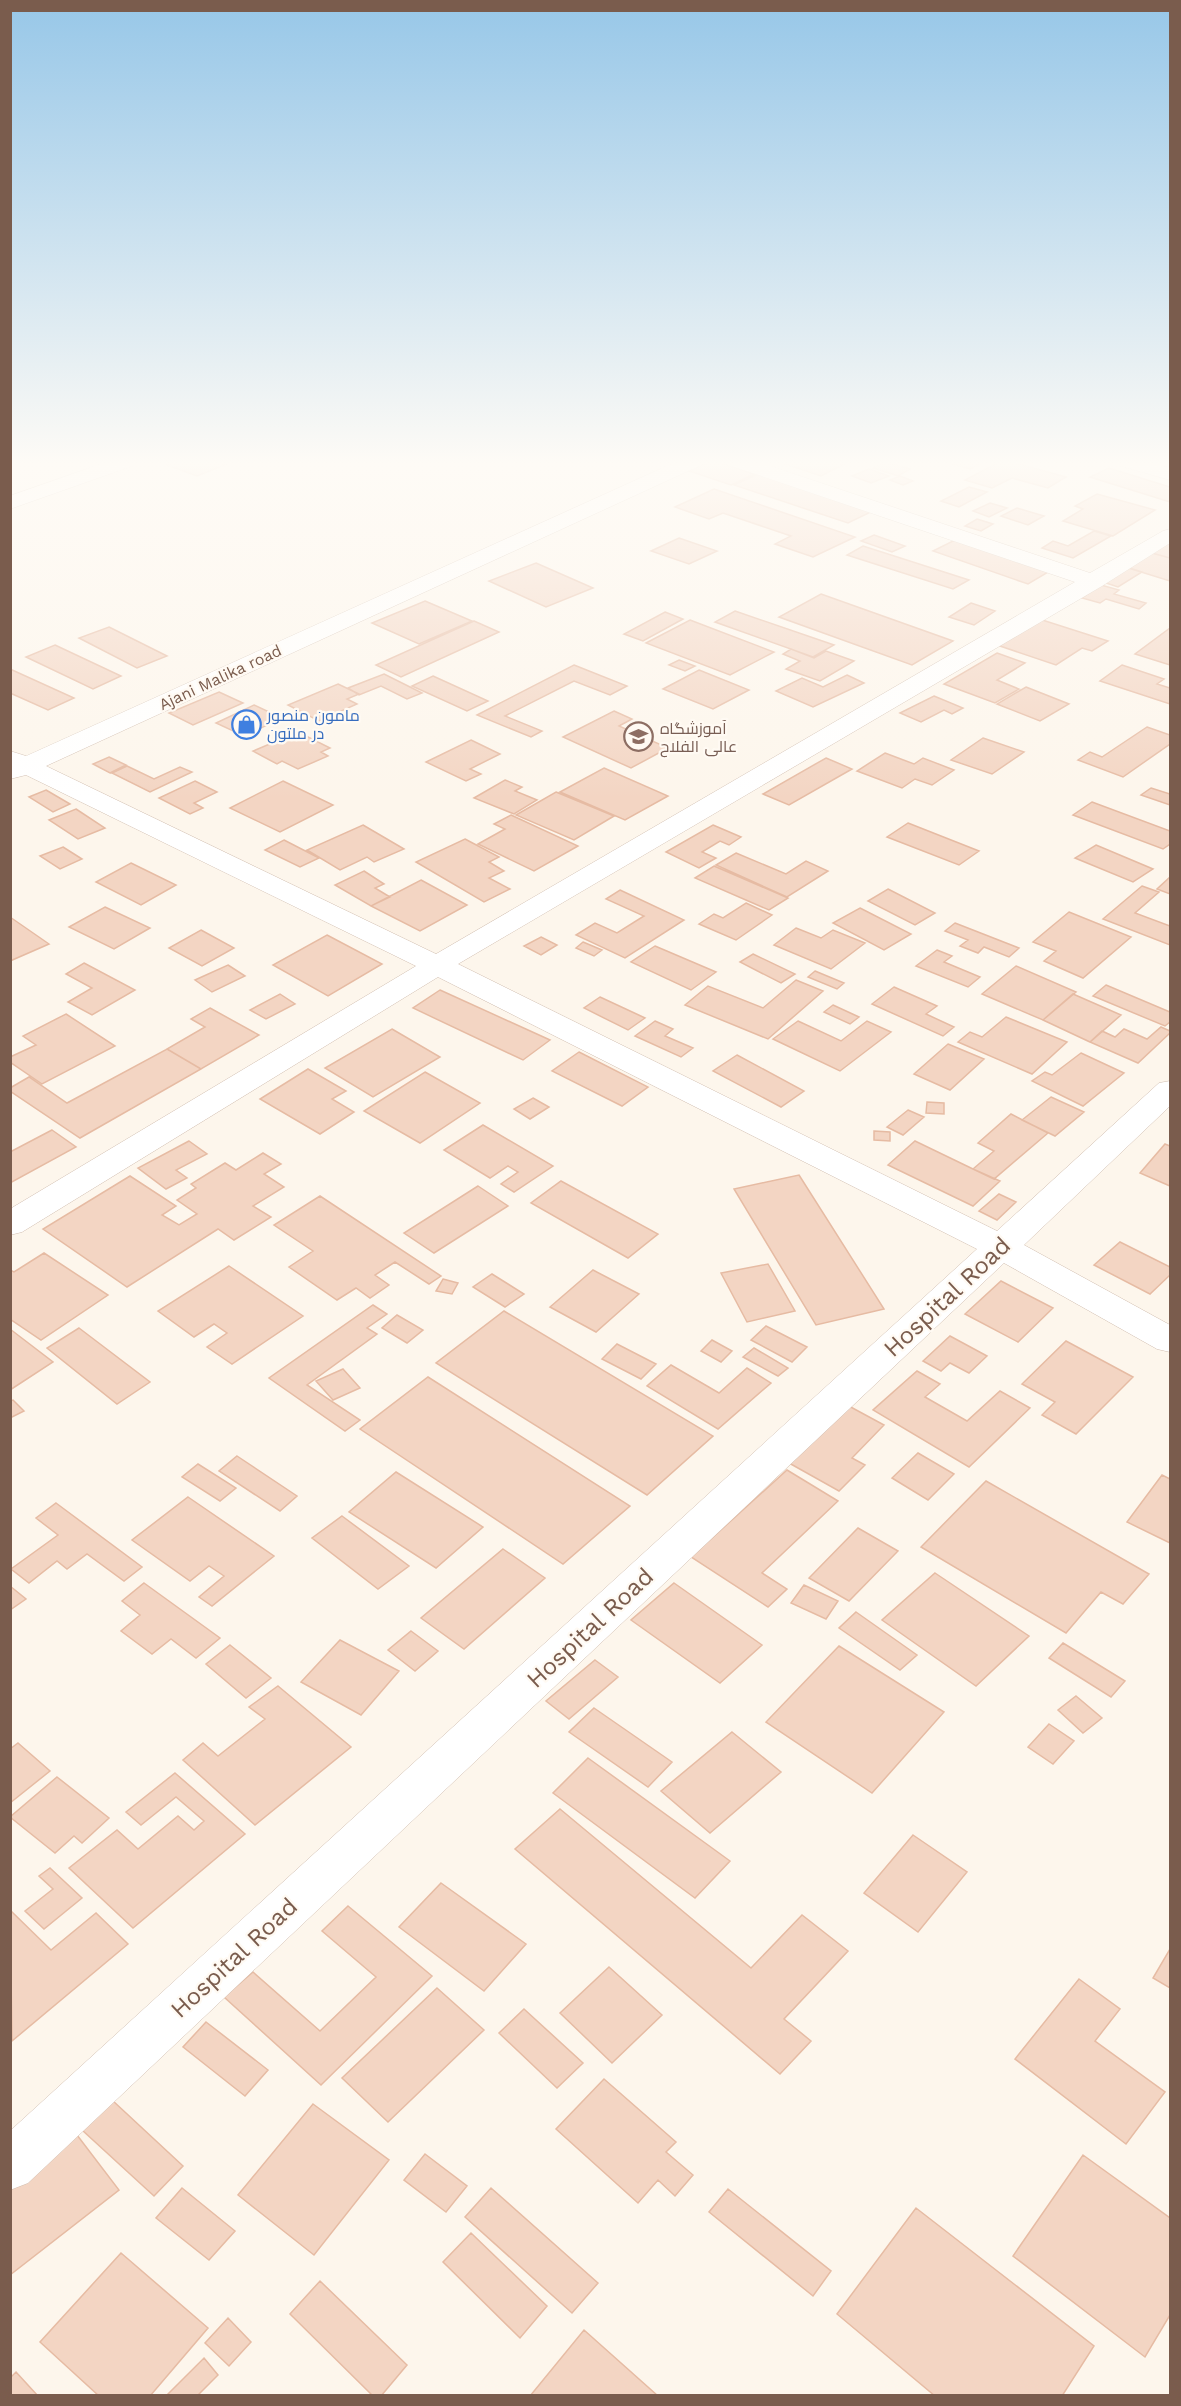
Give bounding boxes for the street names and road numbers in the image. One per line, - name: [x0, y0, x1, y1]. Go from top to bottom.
- street label: Ajani Malika road: [156, 641, 285, 714]
- street label: Hospital Road: [878, 1231, 1016, 1363]
- street label: Hospital Road: [521, 1562, 659, 1694]
- street label: Hospital Road: [165, 1892, 303, 2024]

